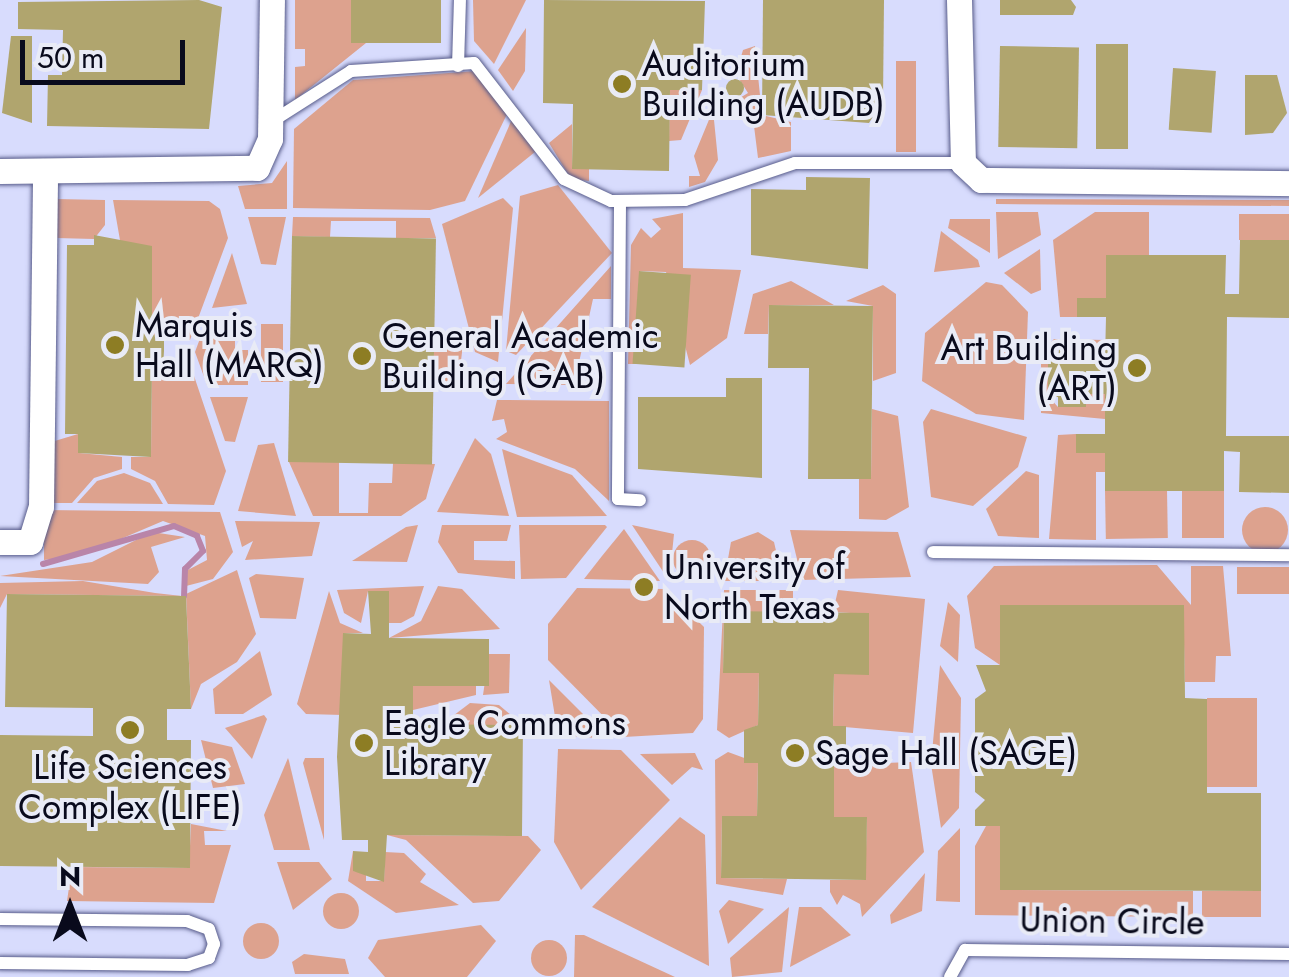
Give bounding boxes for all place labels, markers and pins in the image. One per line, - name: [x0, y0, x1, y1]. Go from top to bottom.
- place label: Auditorium Building (AUDB): [642, 43, 885, 125]
- marker: Auditorium Building (AUDB): [611, 73, 633, 95]
- place label: Marquis Hall (MARQ): [135, 304, 324, 386]
- place label: General Academic Building (GAB): [382, 315, 659, 397]
- place label: Art Building (ART): [941, 327, 1117, 409]
- marker: Marquis Hall (MARQ): [104, 334, 126, 356]
- marker: General Academic Building (GAB): [351, 345, 373, 367]
- marker: Art Building (ART): [1126, 357, 1148, 379]
- place label: University of North Texas: [664, 546, 845, 628]
- marker: University of North Texas: [633, 576, 655, 598]
- place label: Eagle Commons Library: [384, 702, 626, 784]
- marker: Life Sciences Complex (LIFE): [119, 719, 141, 741]
- marker: Eagle Commons Library: [353, 732, 375, 754]
- place label: Sage Hall (SAGE): [815, 732, 1077, 774]
- marker: Sage Hall (SAGE): [784, 742, 806, 764]
- place label: Life Sciences Complex (LIFE): [18, 746, 242, 828]

